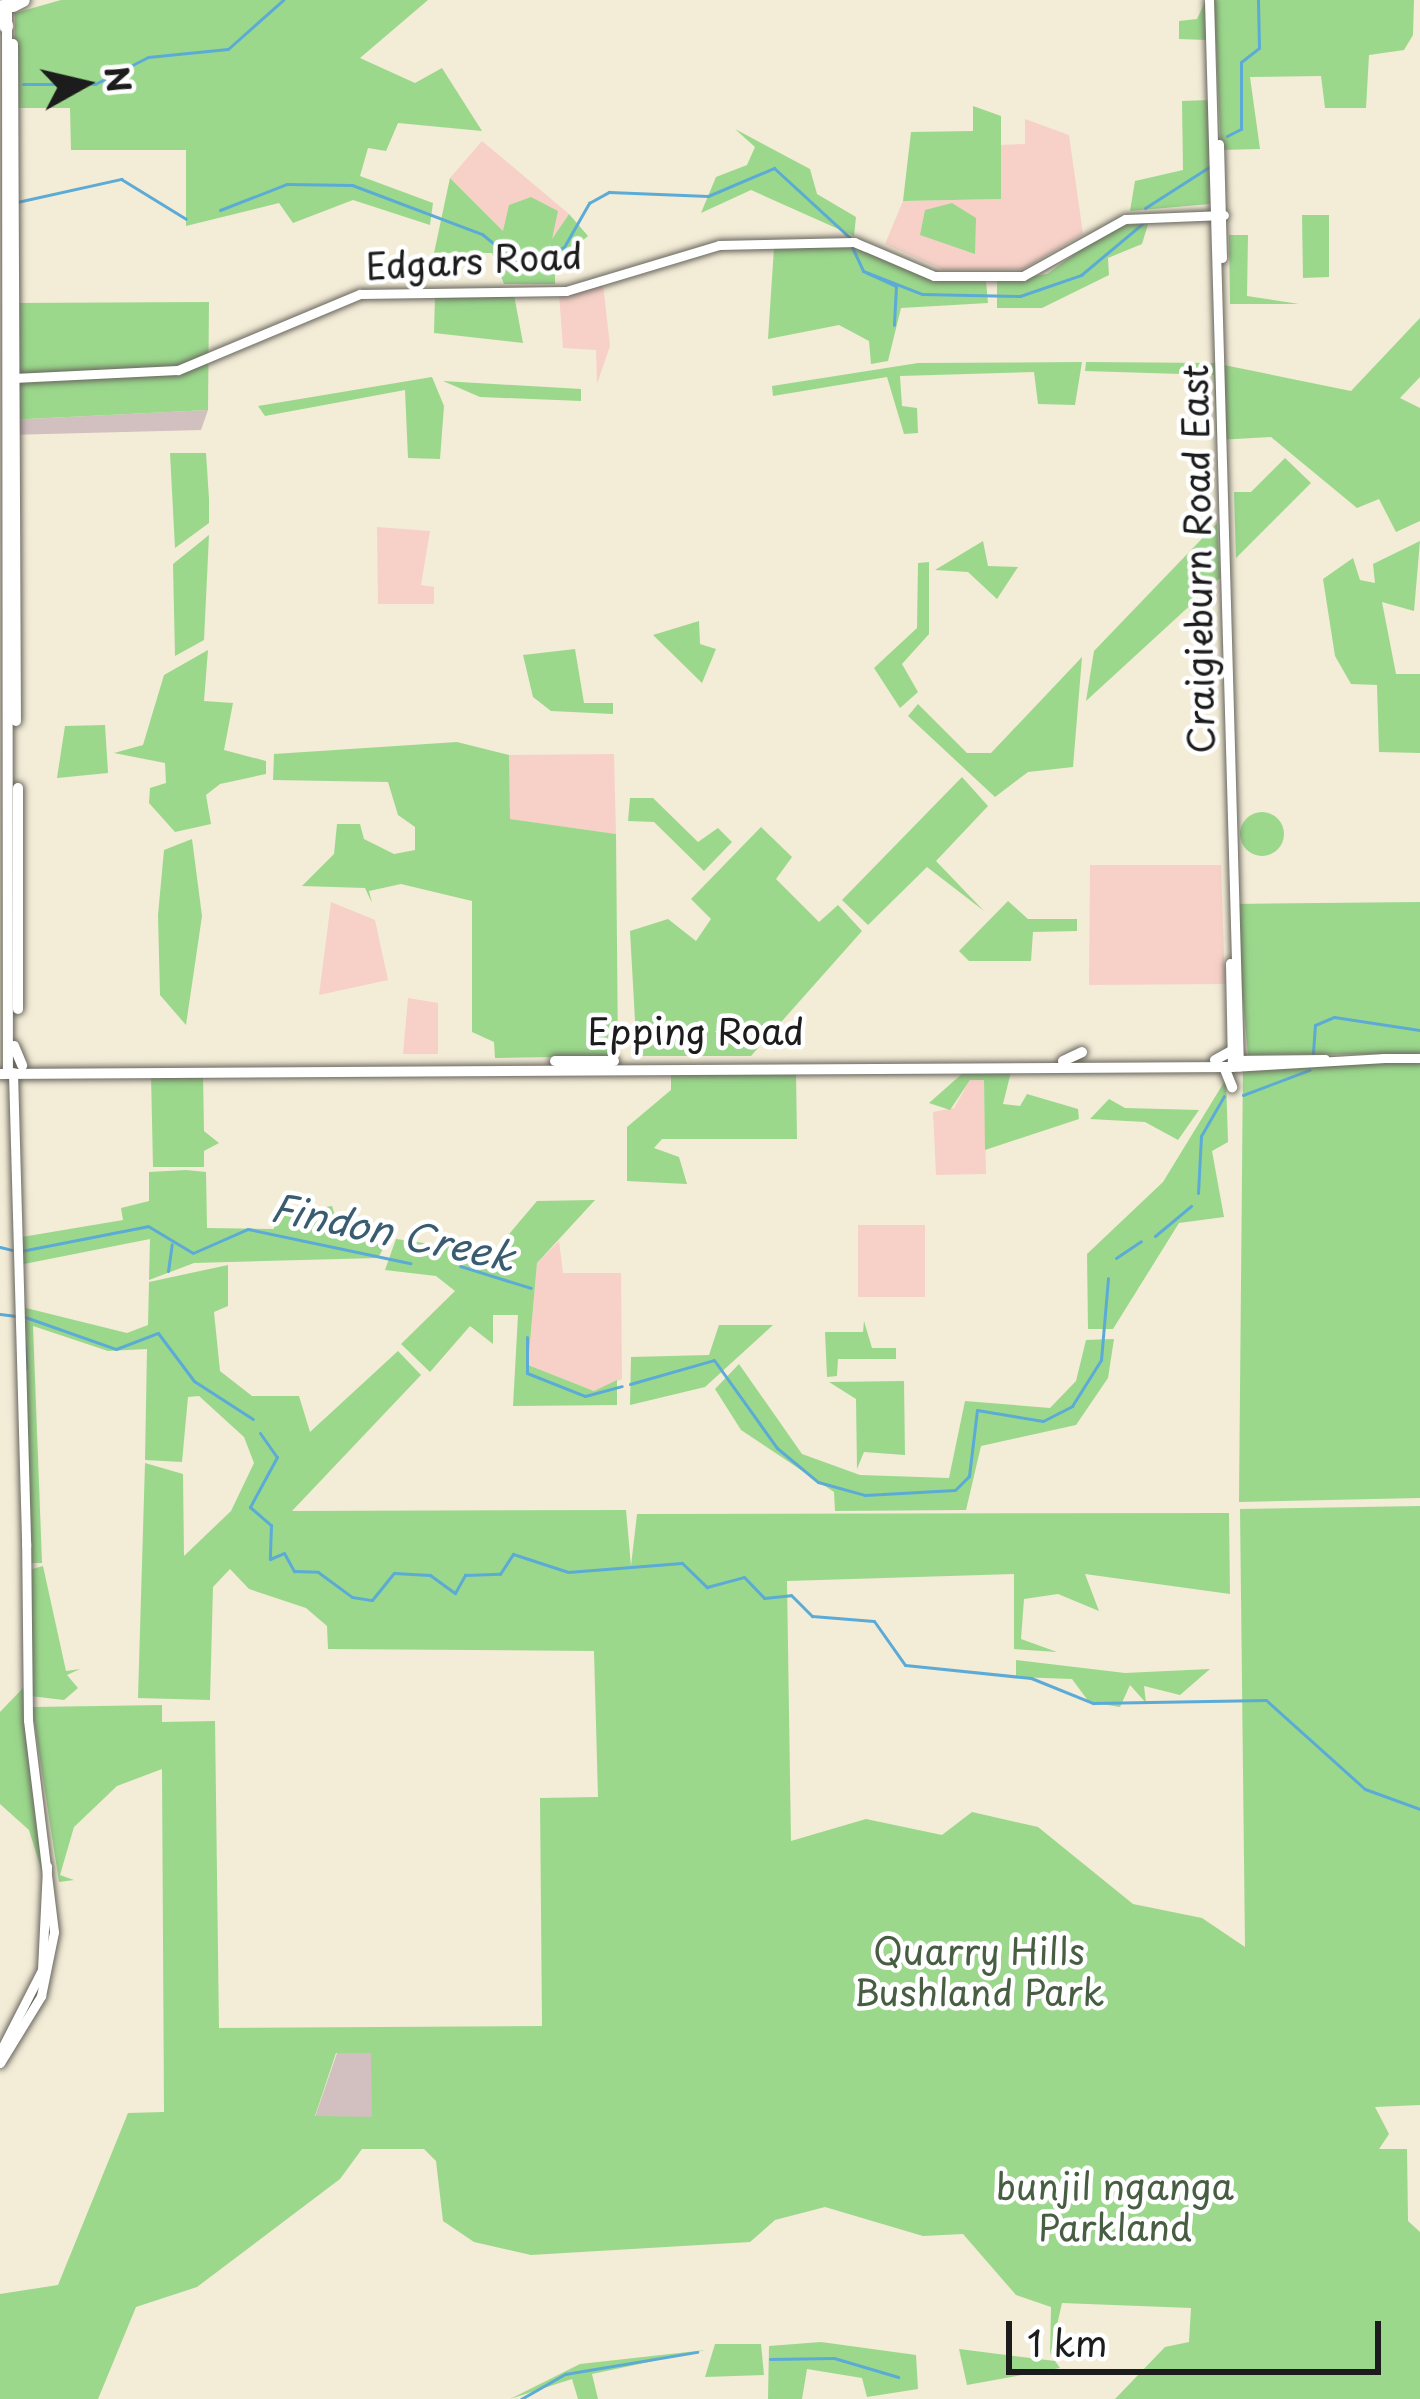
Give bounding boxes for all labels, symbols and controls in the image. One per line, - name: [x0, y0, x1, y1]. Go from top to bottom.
- north arrow: [24, 24, 144, 144]
- text: N: [93, 63, 146, 95]
- street label: Edgars Road: [366, 233, 582, 287]
- street label: Craigieburn Road East: [1172, 363, 1222, 755]
- street label: Epping Road: [588, 1009, 804, 1053]
- water label: Findon Creek: [266, 1182, 520, 1280]
- park label: Quarry Hills Bushland Park: [853, 1928, 1105, 2013]
- park label: bunjil nganga Parkland: [997, 2163, 1233, 2248]
- scale bar: [1012, 2297, 1387, 2371]
- text: 1 km: [1027, 2315, 1108, 2369]

